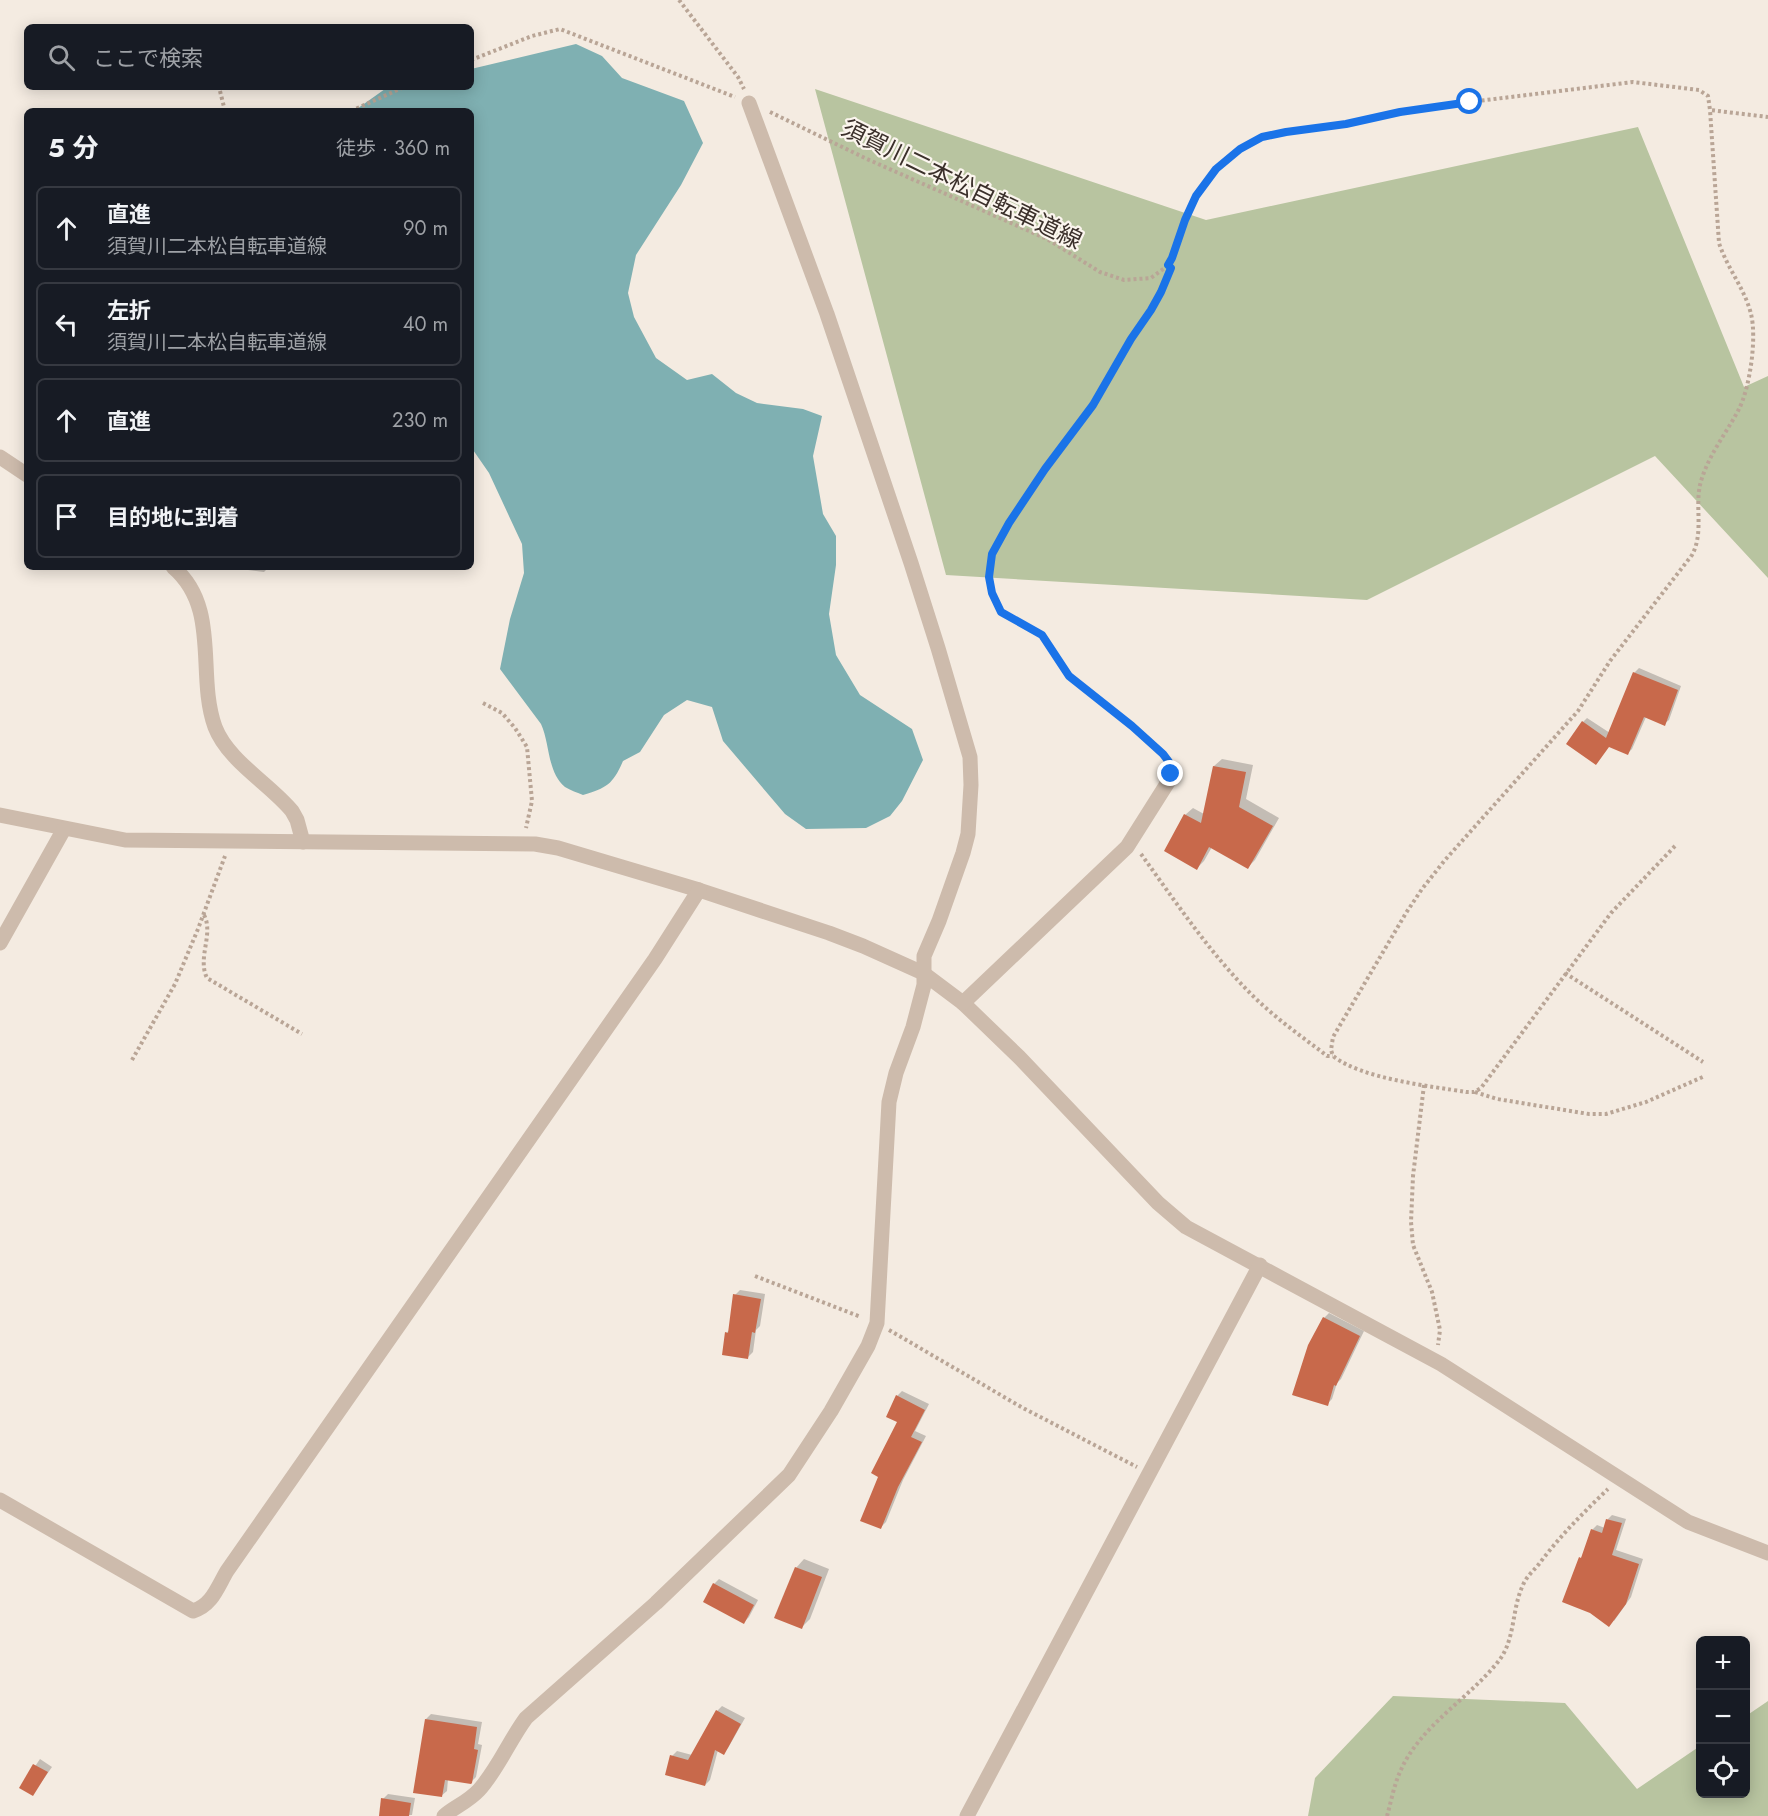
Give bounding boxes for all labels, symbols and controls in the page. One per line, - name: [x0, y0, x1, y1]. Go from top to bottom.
- search box: [24, 24, 474, 90]
- icon: search: [45, 41, 78, 74]
- text: ここで検索: [93, 42, 203, 74]
- route start: [1456, 88, 1482, 114]
- street label: 須賀川二本松自転車道線: [836, 110, 1088, 258]
- text: 5 分: [48, 129, 99, 167]
- text: 徒歩 · 360 m: [336, 134, 450, 163]
- text: 直進: [107, 198, 151, 230]
- icon: ahead: [50, 212, 83, 245]
- text: 90 m: [403, 214, 448, 243]
- text: 須賀川二本松自転車道線: [107, 232, 327, 261]
- text: 左折: [107, 294, 151, 326]
- icon: left: [50, 308, 83, 341]
- text: 40 m: [403, 310, 448, 339]
- text: 須賀川二本松自転車道線: [107, 328, 327, 357]
- icon: ahead: [50, 404, 83, 437]
- text: 直進: [107, 405, 151, 437]
- text: 230 m: [392, 406, 448, 435]
- icon: arrive: [50, 500, 83, 533]
- text: 目的地に到着: [107, 501, 239, 533]
- route end: [1157, 760, 1183, 786]
- map controls: [1696, 1636, 1750, 1798]
- button: +: [1696, 1636, 1750, 1690]
- button: −: [1696, 1690, 1750, 1744]
- button: locate: [1696, 1744, 1750, 1798]

